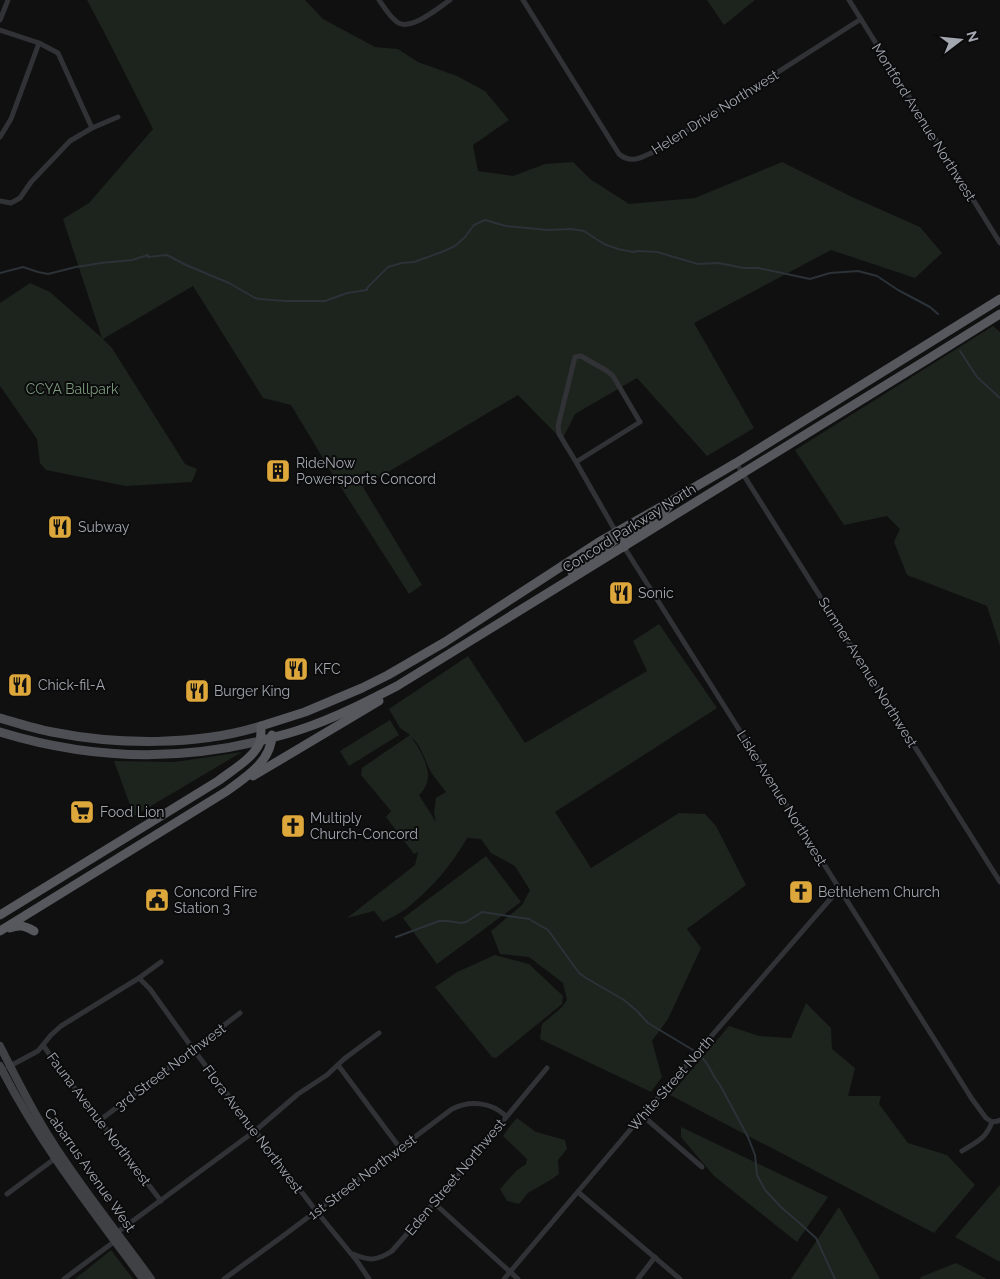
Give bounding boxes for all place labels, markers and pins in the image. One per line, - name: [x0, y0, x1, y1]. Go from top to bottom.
- place label: RideNow Powersports Concord: [296, 455, 436, 487]
- building icon: RideNow Powersports Concord: [265, 458, 291, 484]
- restaurant icon: Subway: [47, 514, 73, 540]
- place label: Subway: [78, 519, 130, 535]
- restaurant icon: Sonic: [608, 580, 634, 606]
- place label: Sonic: [638, 585, 674, 601]
- restaurant icon: KFC: [283, 656, 309, 682]
- place label: KFC: [314, 661, 341, 677]
- restaurant icon: Chick-fil-A: [7, 672, 33, 698]
- place label: Chick-fil-A: [38, 677, 106, 693]
- restaurant icon: Burger King: [184, 678, 210, 704]
- place label: Burger King: [214, 683, 290, 699]
- supermarket icon: Food Lion: [69, 799, 95, 825]
- place label: Food Lion: [100, 804, 164, 820]
- place label: Multiply Church-Concord: [310, 810, 418, 842]
- church icon: Multiply Church-Concord: [280, 813, 306, 839]
- church icon: Bethlehem Church: [788, 879, 814, 905]
- place label: Concord Fire Station 3: [174, 884, 257, 916]
- place label: Bethlehem Church: [818, 884, 940, 900]
- public building icon: Concord Fire Station 3: [144, 887, 170, 913]

